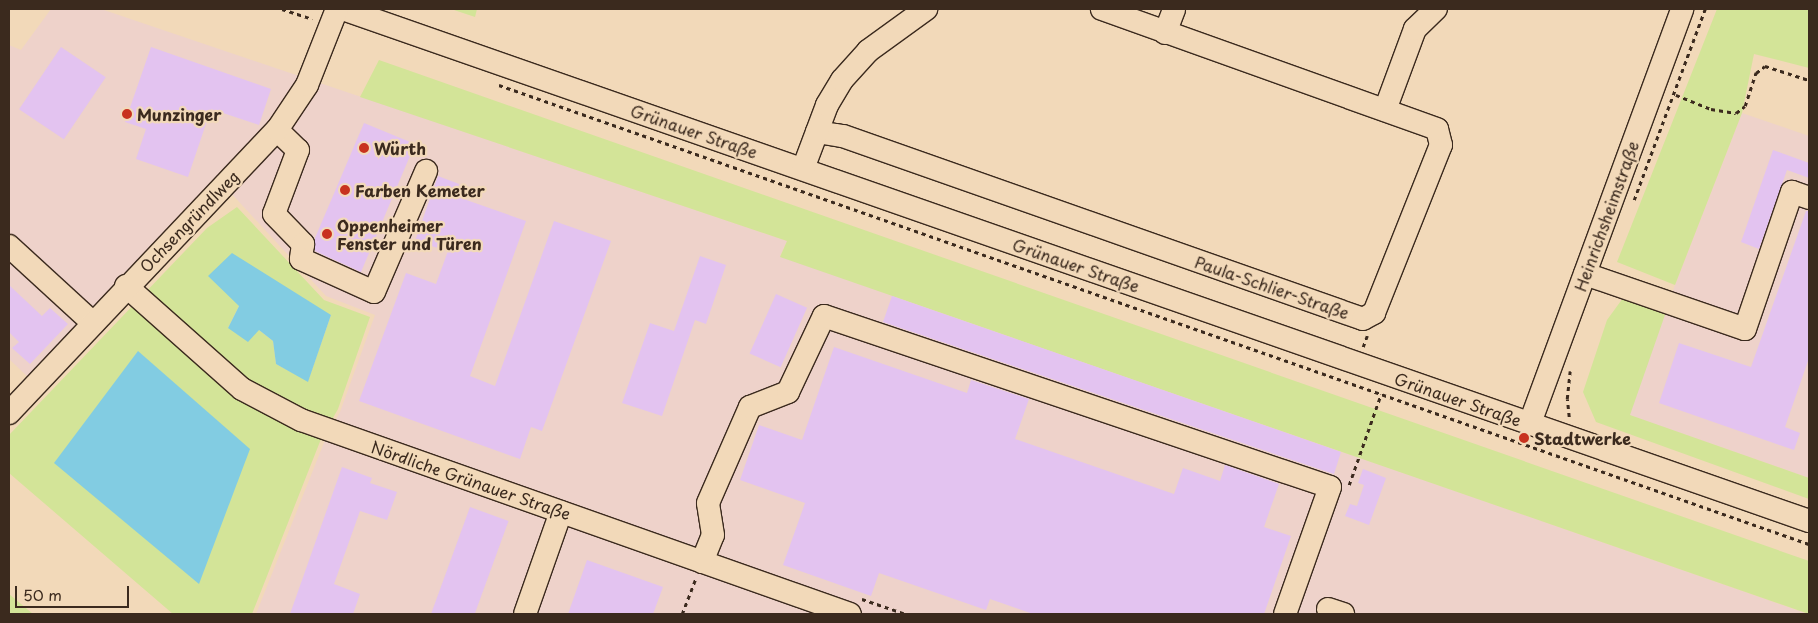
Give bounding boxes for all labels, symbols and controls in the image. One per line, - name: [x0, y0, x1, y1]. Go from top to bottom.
- street label: Grünauer Straße: [628, 100, 760, 162]
- place label: Munzinger: [137, 104, 221, 124]
- marker: Munzinger: [121, 108, 133, 120]
- place label: Würth: [374, 138, 426, 158]
- street label: Heinrichsheimstraße: [1570, 138, 1642, 294]
- marker: Würth: [358, 142, 370, 154]
- street label: Ochsengründlweg: [136, 166, 242, 276]
- place label: Farben Kemeter: [355, 180, 486, 200]
- marker: Farben Kemeter: [339, 184, 351, 196]
- place label: Oppenheimer Fenster und Türen: [337, 215, 482, 253]
- marker: Oppenheimer Fenster und Türen: [321, 228, 333, 240]
- street label: Grünauer Straße: [1010, 234, 1142, 296]
- street label: Paula-Schlier-Straße: [1192, 252, 1352, 322]
- street label: Grünauer Straße: [1392, 368, 1524, 430]
- place label: Stadtwerke: [1534, 428, 1631, 448]
- marker: Stadtwerke: [1518, 432, 1530, 444]
- street label: Nördliche Grünauer Straße: [368, 436, 574, 524]
- scale bar: [18, 576, 131, 608]
- text: 50 m: [23, 583, 62, 606]

